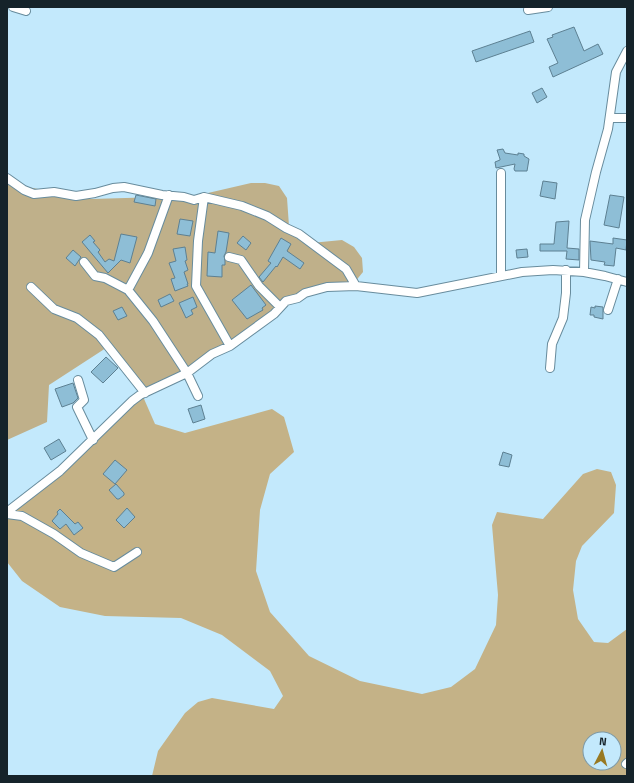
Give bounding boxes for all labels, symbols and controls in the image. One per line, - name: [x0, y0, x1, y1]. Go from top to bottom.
- north arrow: [582, 731, 622, 771]
- text: N: [598, 733, 608, 749]

